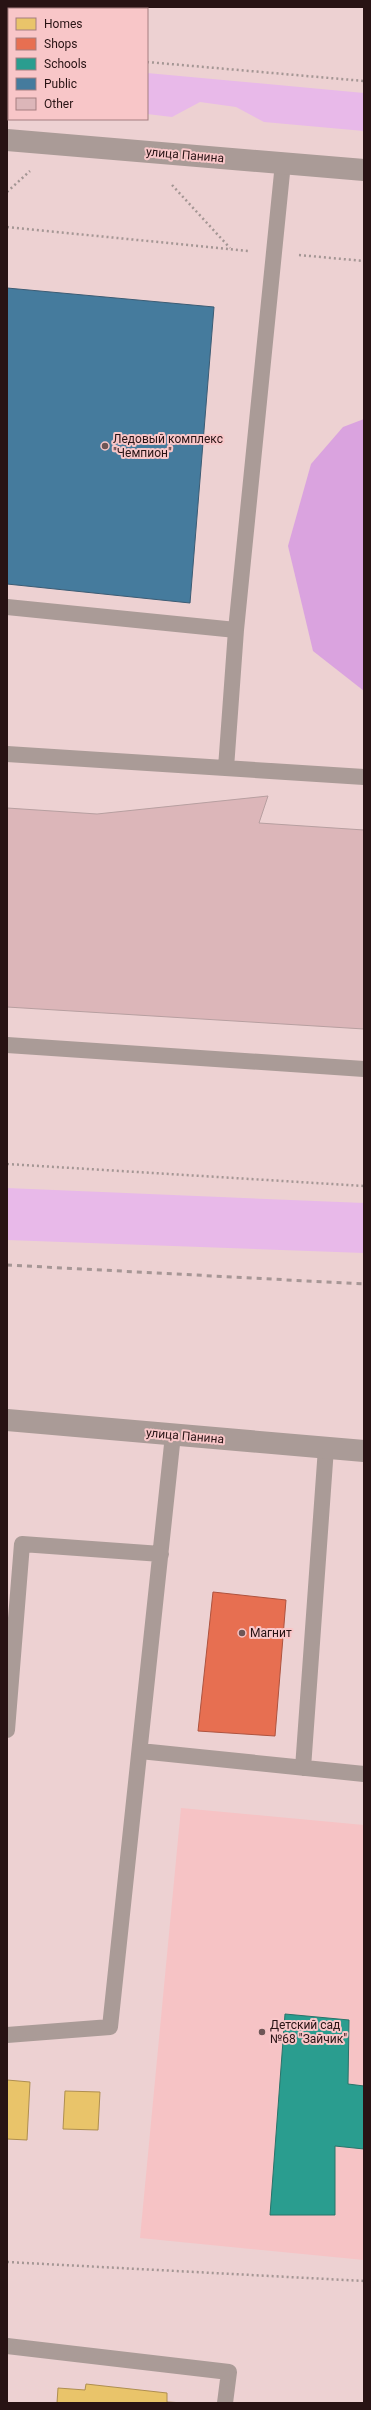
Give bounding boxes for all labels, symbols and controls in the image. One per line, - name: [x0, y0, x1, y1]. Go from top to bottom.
- legend: [8, 8, 148, 120]
- text: Homes: [44, 17, 82, 31]
- text: Shops: [44, 37, 78, 51]
- text: Schools: [44, 57, 87, 71]
- text: Public: [44, 77, 77, 91]
- text: Other: [44, 97, 73, 111]
- street label: улица Панина: [145, 145, 225, 165]
- place label: Ледовый комплекс "Чемпион": [113, 432, 223, 460]
- marker: Ледовый комплекс "Чемпион": [100, 441, 110, 451]
- street label: улица Панина: [145, 1426, 225, 1446]
- place label: Магнит: [250, 1626, 292, 1640]
- marker: Магнит: [237, 1628, 247, 1638]
- place label: Детский сад №68 "Зайчик": [270, 2018, 347, 2046]
- marker: Детский сад №68 "Зайчик": [257, 2027, 267, 2037]

